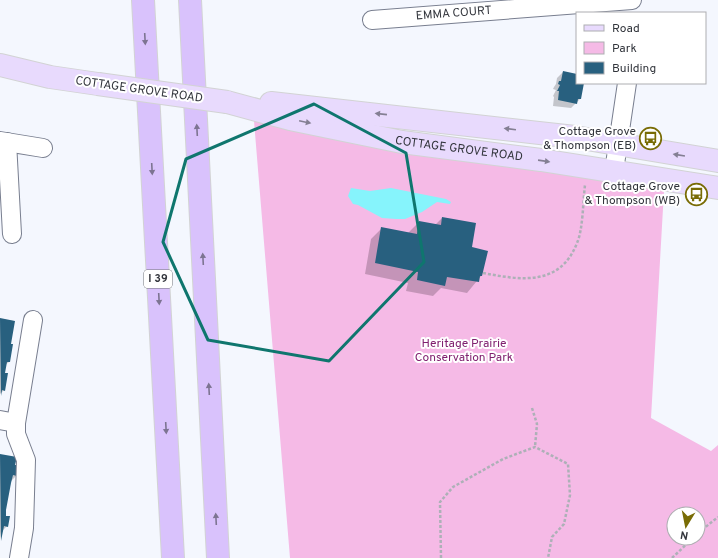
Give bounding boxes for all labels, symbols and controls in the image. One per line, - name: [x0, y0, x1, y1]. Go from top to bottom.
- street label: EMMA COURT: [415, 3, 492, 25]
- legend: [576, 12, 706, 84]
- text: Road: [612, 21, 640, 37]
- one-way arrow: [142, 33, 148, 46]
- text: Park: [612, 41, 637, 57]
- text: Building: [612, 61, 656, 77]
- street label: COTTAGE GROVE ROAD: [74, 73, 204, 107]
- one-way arrow: [375, 111, 387, 117]
- one-way arrow: [299, 120, 311, 126]
- one-way arrow: [193, 124, 200, 136]
- place label: Cottage Grove & Thompson (EB): [543, 124, 636, 154]
- one-way arrow: [504, 126, 516, 132]
- bus stop icon: Cottage Grove & Thompson (EB): [638, 126, 664, 152]
- street label: COTTAGE GROVE ROAD: [394, 133, 524, 166]
- one-way arrow: [673, 152, 686, 158]
- one-way arrow: [538, 157, 550, 164]
- one-way arrow: [148, 163, 155, 175]
- place label: Cottage Grove & Thompson (WB): [585, 179, 680, 209]
- bus stop icon: Cottage Grove & Thompson (WB): [683, 181, 709, 207]
- one-way arrow: [200, 252, 206, 265]
- road number: I 39: [144, 270, 172, 288]
- one-way arrow: [155, 293, 162, 305]
- park label: Heritage Prairie Conservation Park: [415, 336, 513, 366]
- one-way arrow: [206, 383, 213, 395]
- one-way arrow: [162, 422, 169, 434]
- north arrow: [666, 506, 706, 546]
- one-way arrow: [212, 513, 219, 525]
- text: N: [679, 527, 690, 542]

